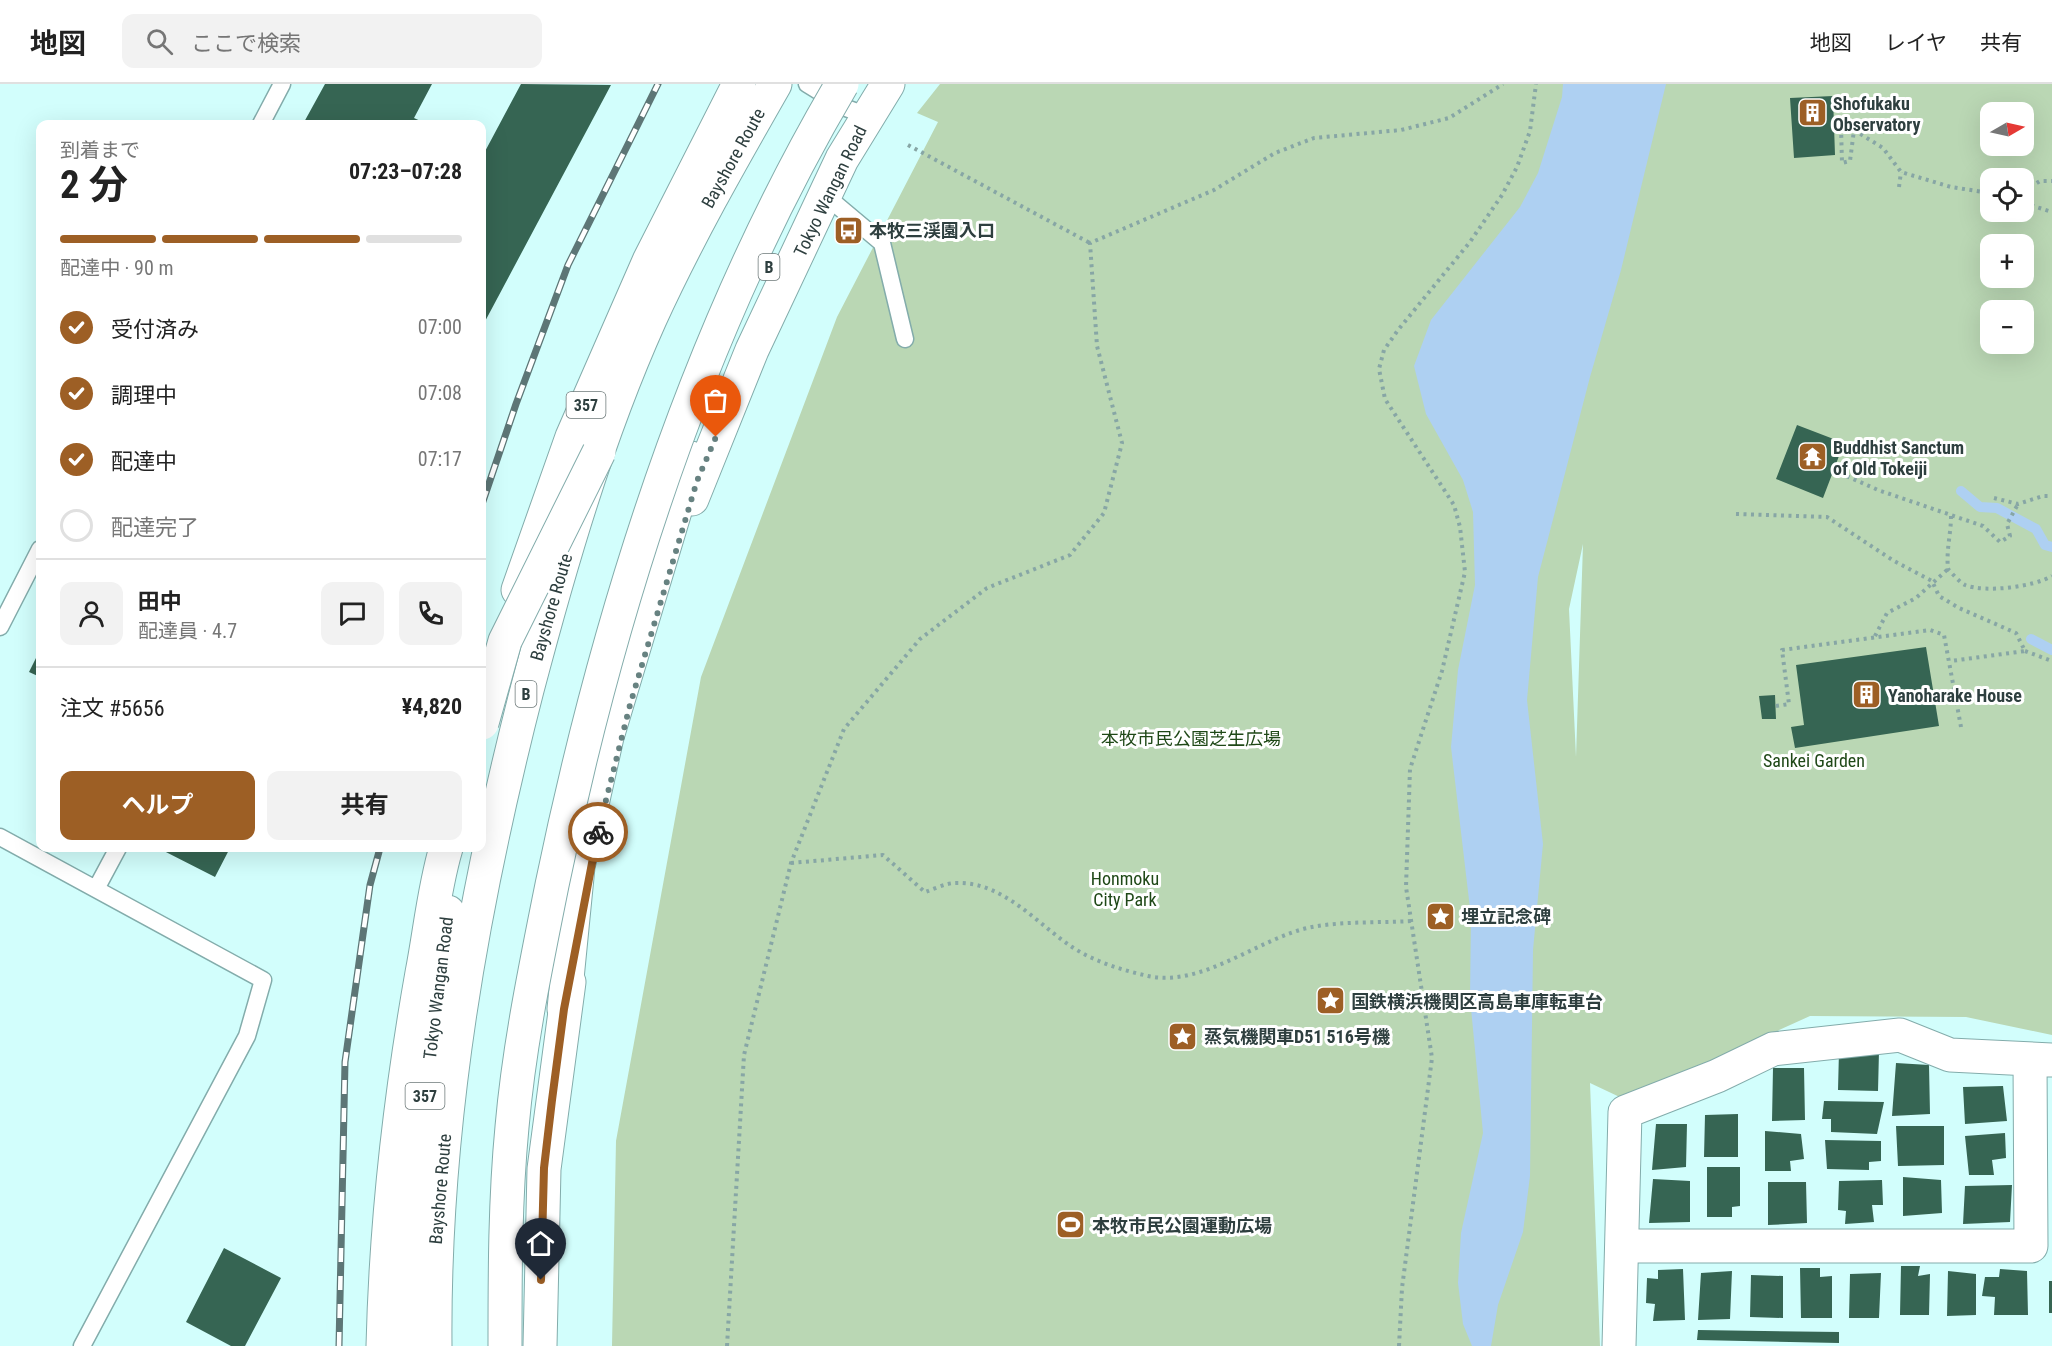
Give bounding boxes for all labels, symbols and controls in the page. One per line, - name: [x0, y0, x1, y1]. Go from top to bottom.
- search box: [122, 14, 542, 68]
- icon: search: [143, 25, 176, 58]
- text: 地図: [30, 27, 86, 60]
- text: ここで検索: [191, 31, 301, 56]
- text: 地図: [1810, 31, 1852, 55]
- text: レイヤ: [1885, 31, 1947, 55]
- text: 共有: [1980, 31, 2022, 55]
- place label: Shofukaku Observatory: [1833, 93, 1920, 135]
- building icon: Shofukaku Observatory: [1796, 97, 1828, 129]
- north arrow: [1980, 102, 2034, 156]
- map controls: [1980, 102, 2034, 354]
- street label: Bayshore Route: [697, 104, 769, 212]
- street label: Tokyo Wangan Road: [789, 122, 871, 260]
- text: 到着まで: [60, 138, 140, 162]
- text: 07:23–07:28: [349, 159, 462, 184]
- text: 2 分: [60, 162, 128, 208]
- button: locate: [1980, 168, 2034, 222]
- bus stop icon: 本牧三渓園入口: [832, 214, 864, 246]
- place label: 本牧三渓園入口: [869, 220, 995, 241]
- button: +: [1980, 234, 2034, 288]
- road number: B: [758, 254, 780, 280]
- text: 配達中 · 90 m: [60, 256, 173, 280]
- button: −: [1980, 300, 2034, 354]
- icon: check: [60, 311, 93, 344]
- text: 07:00: [418, 315, 462, 339]
- text: 受付済み: [111, 317, 199, 342]
- pin: [690, 375, 741, 437]
- icon: check: [60, 377, 93, 410]
- text: 07:08: [418, 381, 462, 405]
- text: 調理中: [111, 383, 177, 408]
- icon: bag: [699, 384, 732, 417]
- road number: 357: [566, 392, 606, 418]
- place label: Buddhist Sanctum of Old Tokeiji: [1833, 437, 1964, 479]
- temple icon: Buddhist Sanctum of Old Tokeiji: [1796, 441, 1828, 473]
- icon: check: [60, 443, 93, 476]
- text: 07:17: [418, 447, 462, 471]
- text: 配達中: [111, 449, 177, 474]
- text: 配達完了: [111, 515, 199, 540]
- street label: Bayshore Route: [526, 551, 576, 663]
- button: person: [60, 582, 123, 645]
- button: chat: [321, 582, 384, 645]
- button: phone: [399, 582, 462, 645]
- text: 田中: [138, 589, 182, 614]
- text: 配達員 · 4.7: [138, 619, 237, 643]
- building icon: Yanoharake House: [1851, 679, 1883, 711]
- road number: B: [516, 681, 536, 707]
- place label: Yanoharake House: [1888, 685, 2022, 706]
- text: ¥4,820: [402, 694, 462, 719]
- text: 注文 #5656: [60, 696, 165, 721]
- park label: 本牧市民公園芝生広場: [1101, 728, 1281, 749]
- park label: Sankei Garden: [1763, 750, 1865, 771]
- button: ヘルプ: [60, 771, 255, 840]
- button: 共有: [267, 771, 462, 840]
- courier: [568, 802, 628, 862]
- icon: bike: [582, 816, 615, 849]
- park label: Honmoku City Park: [1091, 868, 1159, 910]
- place icon: 埋立記念碑: [1424, 900, 1456, 932]
- place label: 埋立記念碑: [1461, 906, 1551, 927]
- street label: Tokyo Wangan Road: [419, 916, 457, 1060]
- place icon: 国鉄横浜機関区高島車庫転車台: [1314, 985, 1346, 1017]
- place label: 国鉄横浜機関区高島車庫転車台: [1351, 991, 1603, 1012]
- place icon: 蒸気機関車D51 516号機: [1167, 1020, 1199, 1052]
- place label: 蒸気機関車D51 516号機: [1204, 1026, 1391, 1047]
- road number: 357: [406, 1083, 444, 1109]
- street label: Bayshore Route: [425, 1133, 455, 1245]
- sports icon: 本牧市民公園運動広場: [1055, 1209, 1087, 1241]
- place label: 本牧市民公園運動広場: [1092, 1215, 1272, 1236]
- pin: [515, 1218, 566, 1280]
- icon: home: [524, 1227, 557, 1260]

